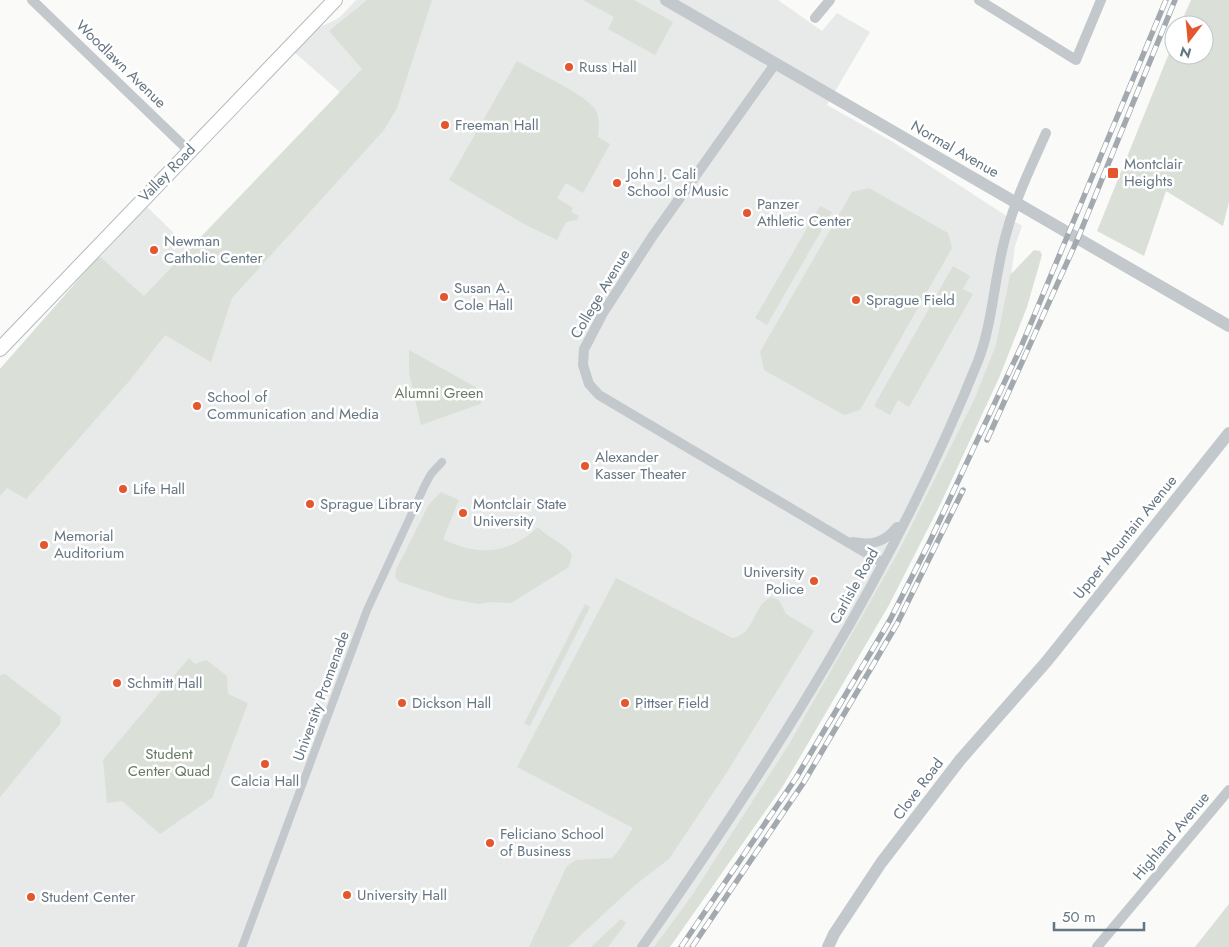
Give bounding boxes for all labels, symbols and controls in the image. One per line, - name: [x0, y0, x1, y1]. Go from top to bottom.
- street label: Woodlawn Avenue: [71, 15, 171, 113]
- north arrow: [1164, 15, 1214, 65]
- text: N: [1177, 41, 1194, 64]
- place label: Russ Hall: [579, 56, 637, 78]
- marker: Russ Hall: [563, 61, 575, 73]
- place label: Freeman Hall: [455, 114, 539, 136]
- street label: Normal Avenue: [907, 115, 1003, 183]
- marker: Freeman Hall: [439, 119, 451, 131]
- street label: Valley Road: [134, 139, 200, 207]
- place label: Montclair Heights: [1124, 153, 1184, 192]
- place label: John J. Cali School of Music: [625, 163, 729, 202]
- marker: Montclair Heights: [1106, 166, 1120, 180]
- marker: John J. Cali School of Music: [611, 177, 623, 189]
- place label: Panzer Athletic Center: [757, 193, 852, 232]
- marker: Panzer Athletic Center: [741, 207, 753, 219]
- place label: Newman Catholic Center: [164, 230, 263, 269]
- marker: Newman Catholic Center: [148, 244, 160, 256]
- street label: College Avenue: [565, 245, 635, 343]
- place label: Susan A. Cole Hall: [454, 277, 513, 316]
- place label: Sprague Field: [866, 289, 955, 311]
- marker: Susan A. Cole Hall: [438, 291, 450, 303]
- marker: Sprague Field: [850, 294, 862, 306]
- park label: Alumni Green: [394, 382, 484, 404]
- place label: School of Communication and Media: [207, 386, 379, 425]
- marker: School of Communication and Media: [191, 400, 203, 412]
- place label: Alexander Kasser Theater: [595, 446, 687, 485]
- marker: Alexander Kasser Theater: [579, 460, 591, 472]
- street label: Upper Mountain Avenue: [1068, 470, 1182, 604]
- place label: Life Hall: [133, 478, 185, 500]
- marker: Life Hall: [117, 483, 129, 495]
- place label: Sprague Library: [320, 493, 422, 515]
- place label: Montclair State University: [473, 493, 567, 532]
- marker: Sprague Library: [304, 498, 316, 510]
- marker: Montclair State University: [457, 507, 469, 519]
- place label: Memorial Auditorium: [54, 525, 124, 564]
- marker: Memorial Auditorium: [38, 539, 50, 551]
- street label: Carlisle Road: [824, 544, 884, 628]
- place label: University Police: [743, 561, 804, 600]
- marker: University Police: [808, 575, 820, 587]
- street label: University Promenade: [287, 628, 355, 764]
- place label: Schmitt Hall: [127, 672, 202, 694]
- marker: Schmitt Hall: [111, 677, 123, 689]
- place label: Dickson Hall: [412, 692, 491, 714]
- place label: Pittser Field: [635, 692, 709, 714]
- marker: Dickson Hall: [396, 697, 408, 709]
- marker: Pittser Field: [619, 697, 631, 709]
- park label: Student Center Quad: [128, 743, 210, 782]
- street label: Clove Road: [887, 753, 949, 825]
- marker: Calcia Hall: [259, 758, 271, 770]
- place label: Calcia Hall: [231, 770, 299, 792]
- street label: Highland Avenue: [1127, 787, 1215, 885]
- place label: Feliciano School of Business: [500, 823, 604, 862]
- marker: Feliciano School of Business: [484, 837, 496, 849]
- place label: University Hall: [357, 884, 447, 906]
- place label: Student Center: [41, 886, 136, 908]
- marker: University Hall: [341, 889, 353, 901]
- marker: Student Center: [25, 891, 37, 903]
- scale bar: [1054, 900, 1144, 932]
- text: 50 m: [1062, 906, 1096, 928]

